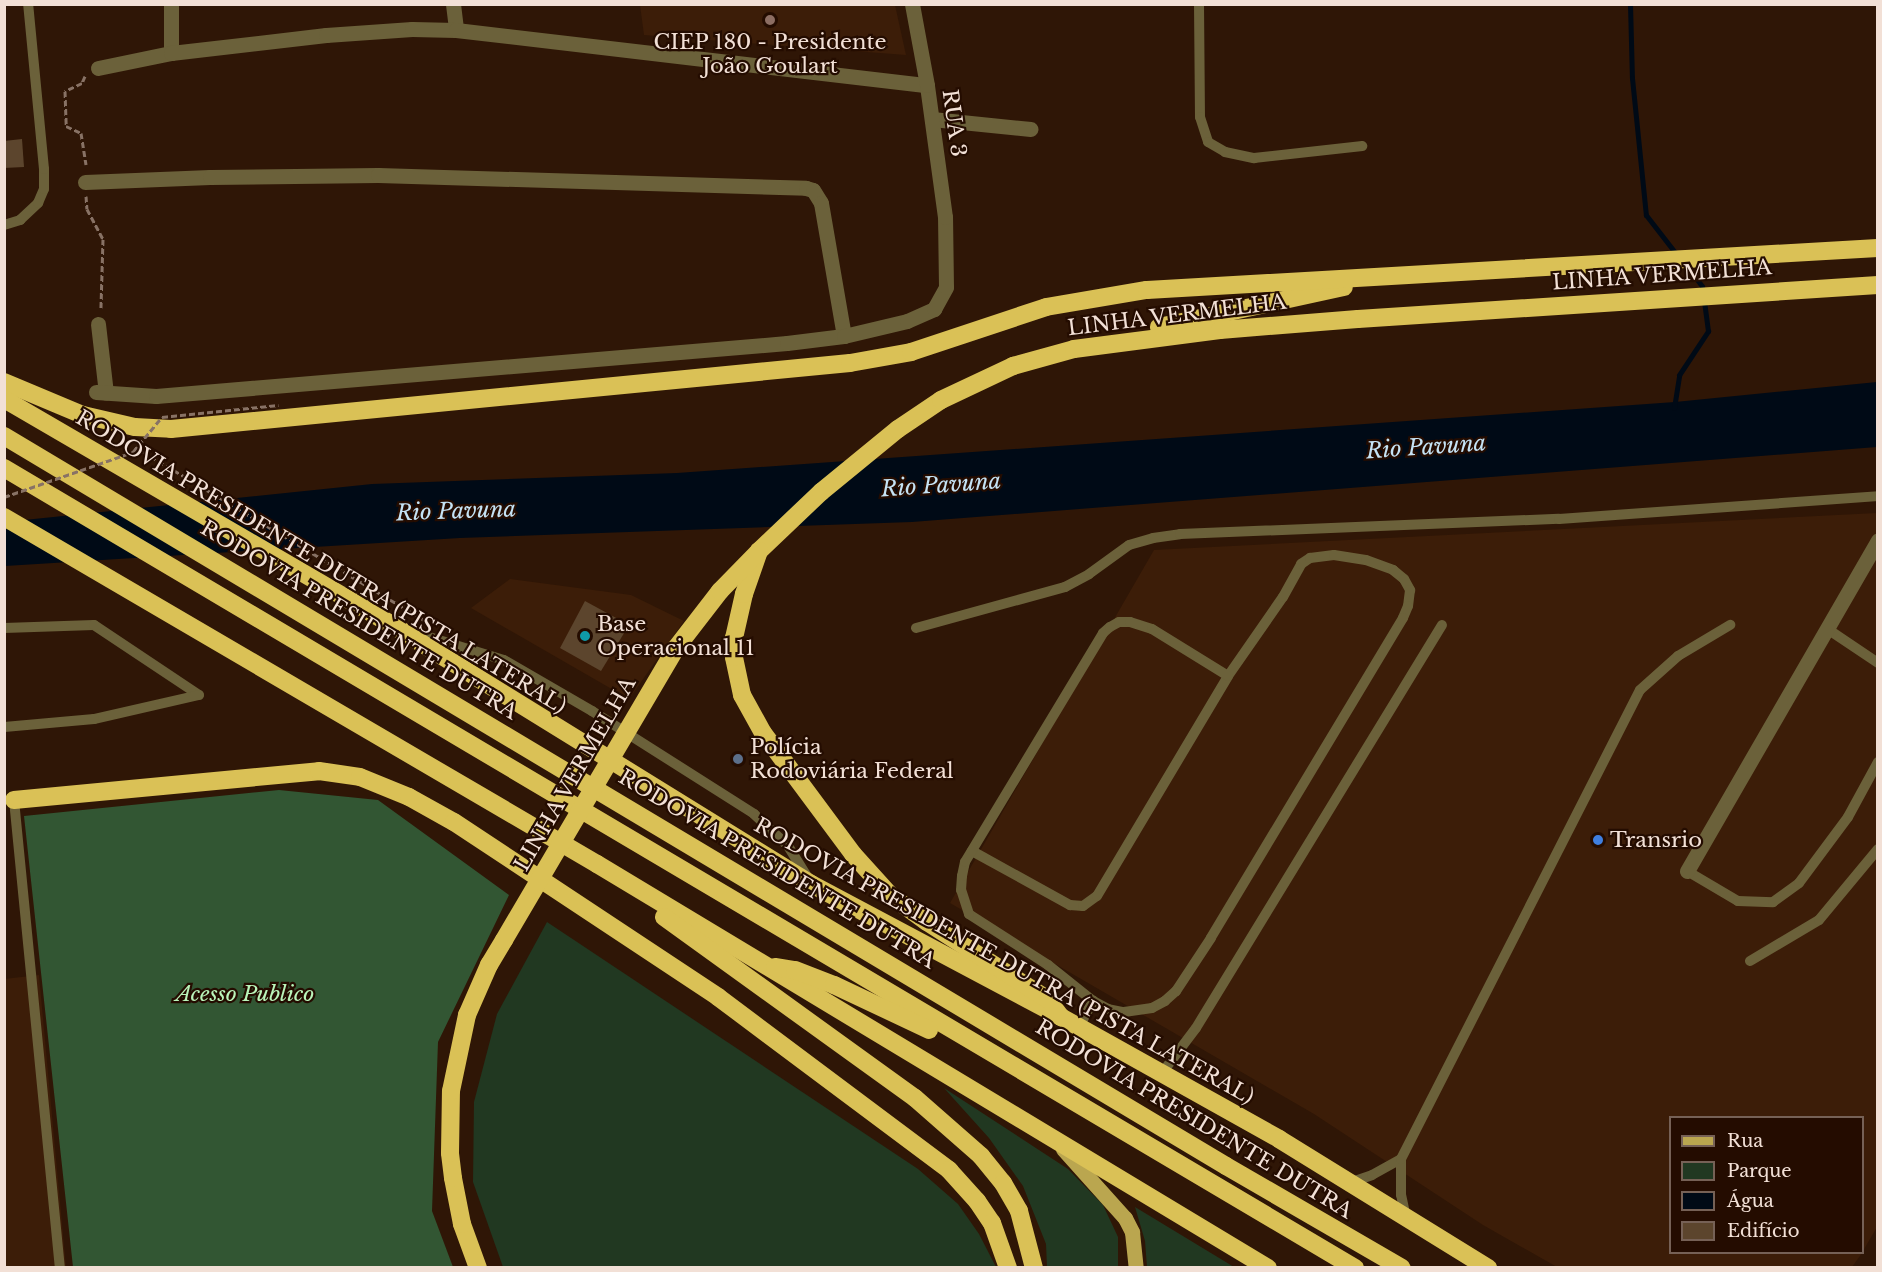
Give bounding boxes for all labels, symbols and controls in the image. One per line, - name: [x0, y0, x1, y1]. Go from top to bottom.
- marker: CIEP 180 - Presidente João Goulart: [763, 13, 777, 27]
- place label: CIEP 180 - Presidente João Goulart: [653, 29, 887, 79]
- street label: RUA 3: [937, 87, 971, 159]
- street label: LINHA VERMELHA: [1550, 255, 1774, 295]
- street label: LINHA VERMELHA: [1065, 289, 1289, 341]
- street label: RODOVIA PRESIDENTE DUTRA (PISTA LATERAL): [70, 404, 572, 720]
- water label: Rio Pavuna: [1365, 430, 1487, 464]
- water label: Rio Pavuna: [880, 468, 1002, 502]
- water label: Rio Pavuna: [395, 496, 517, 526]
- street label: RODOVIA PRESIDENTE DUTRA: [196, 515, 522, 725]
- place label: Base Operacional 11: [597, 611, 755, 661]
- marker: Base Operacional 11: [578, 629, 592, 643]
- street label: LINHA VERMELHA: [509, 672, 641, 876]
- place label: Polícia Rodoviária Federal: [750, 734, 954, 784]
- marker: Polícia Rodoviária Federal: [731, 752, 745, 766]
- street label: RODOVIA PRESIDENTE DUTRA: [614, 764, 940, 974]
- street label: RODOVIA PRESIDENTE DUTRA (PISTA LATERAL): [749, 812, 1259, 1110]
- place label: Transrio: [1610, 827, 1702, 853]
- marker: Transrio: [1591, 833, 1605, 847]
- park label: Acesso Publico: [176, 981, 314, 1007]
- street label: RODOVIA PRESIDENTE DUTRA: [1031, 1014, 1357, 1224]
- legend: [1669, 1116, 1864, 1254]
- text: Rua: [1727, 1130, 1763, 1152]
- text: Parque: [1727, 1160, 1792, 1182]
- text: Água: [1727, 1190, 1774, 1212]
- text: Edifício: [1727, 1220, 1800, 1242]

